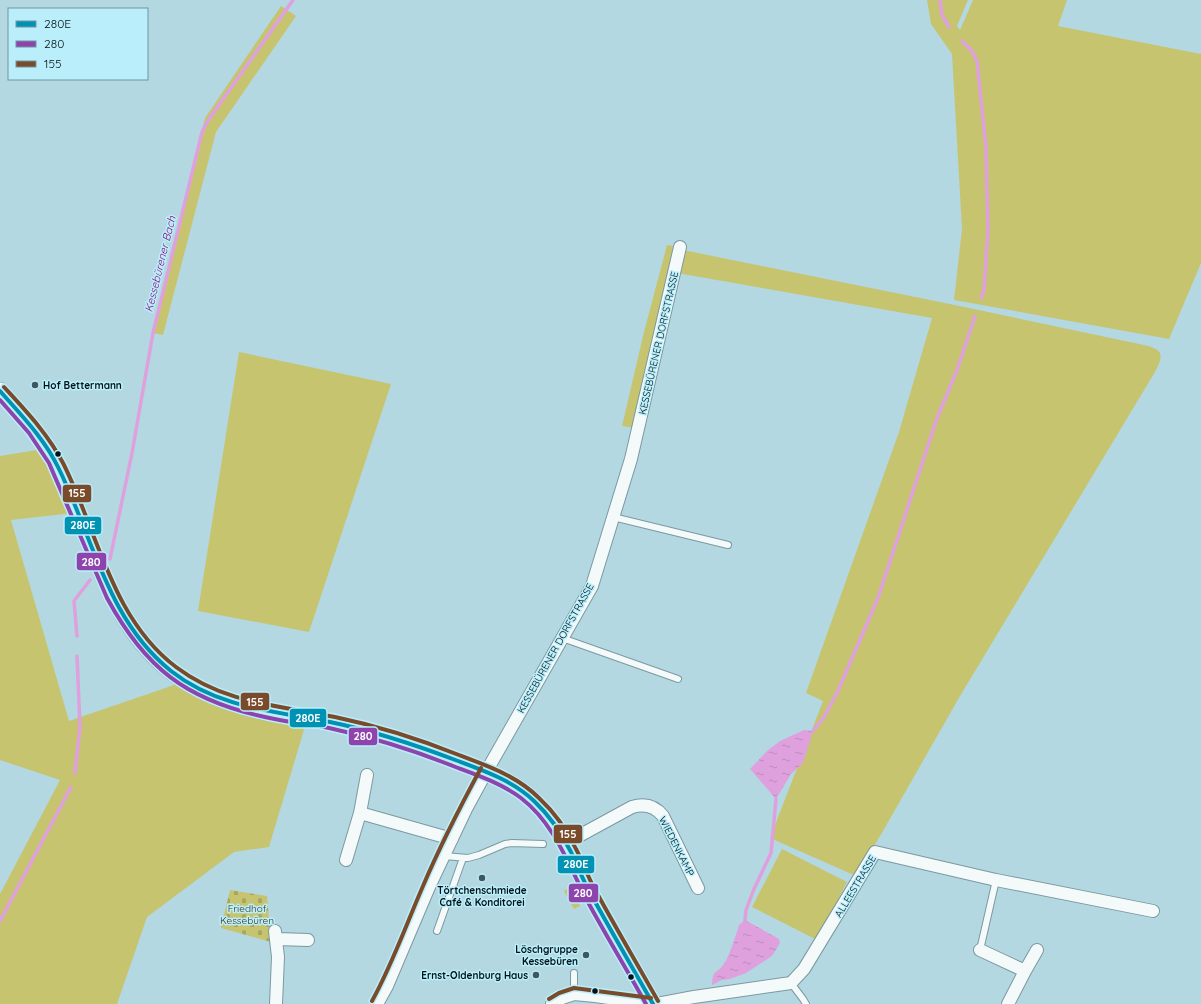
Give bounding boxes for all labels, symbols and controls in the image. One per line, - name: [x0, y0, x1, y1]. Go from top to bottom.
- legend: [8, 8, 148, 80]
- text: 280E: [44, 16, 71, 31]
- text: 280: [44, 36, 64, 51]
- text: 155: [44, 56, 62, 71]
- water label: Kessebürener Bach: [141, 214, 179, 314]
- street label: KESSEBÜRENER DORFSTRASSE: [636, 270, 681, 416]
- place label: Hof Bettermann: [43, 379, 122, 392]
- marker: Hof Bettermann: [30, 380, 40, 390]
- unlabelled marker: [53, 449, 63, 459]
- line badge: 155: [62, 484, 92, 503]
- text: 155: [69, 486, 85, 500]
- line badge: 280E: [64, 516, 102, 535]
- text: 280E: [70, 518, 96, 532]
- line badge: 280: [76, 552, 107, 571]
- text: 280: [81, 555, 101, 569]
- street label: KESSEBÜRENER DORFSTRASSE: [514, 581, 597, 716]
- line badge: 155: [240, 692, 270, 711]
- text: 155: [247, 695, 263, 709]
- line badge: 280E: [289, 708, 327, 728]
- text: 280E: [295, 711, 321, 725]
- line badge: 280: [348, 727, 378, 746]
- text: 280: [353, 729, 373, 743]
- street label: WIEDENKAMP: [656, 814, 697, 878]
- line badge: 155: [553, 824, 583, 844]
- text: 155: [560, 827, 576, 841]
- street label: ALLEESTRASSE: [832, 853, 879, 920]
- line badge: 280E: [557, 855, 595, 874]
- text: 280E: [563, 857, 589, 871]
- marker: Törtchenschmiede Café & Konditorei: [477, 873, 487, 883]
- line badge: 280: [568, 883, 599, 903]
- place label: Törtchenschmiede Café & Konditorei: [437, 884, 527, 909]
- text: 280: [573, 886, 593, 900]
- park label: Friedhof Kessebüren: [220, 902, 274, 927]
- place label: Löschgruppe Kessebüren: [515, 943, 578, 968]
- marker: Löschgruppe Kessebüren: [581, 950, 591, 960]
- place label: Ernst-Oldenburg Haus: [421, 969, 528, 982]
- marker: Ernst-Oldenburg Haus: [531, 970, 541, 980]
- unlabelled marker: [626, 972, 636, 982]
- unlabelled marker: [590, 986, 600, 996]

